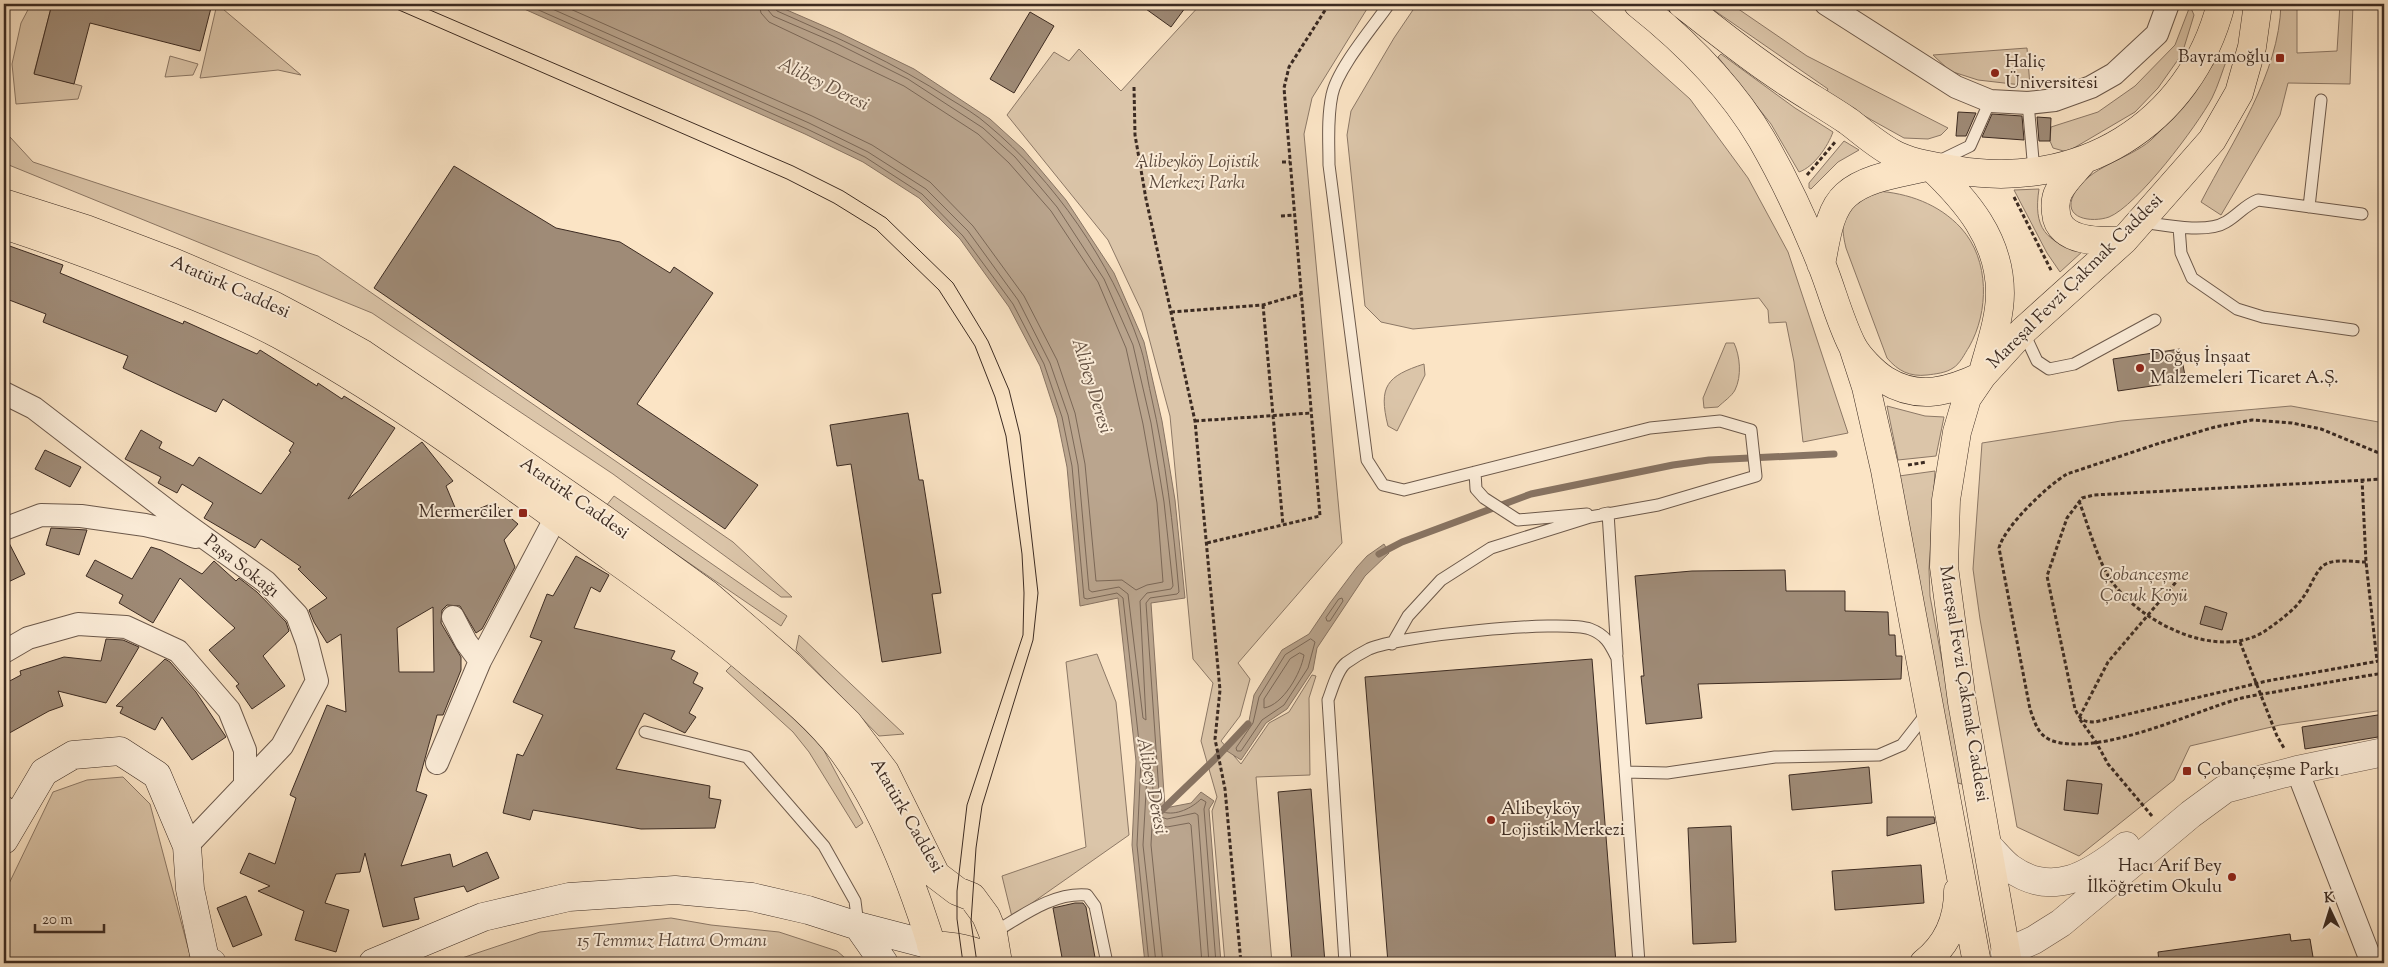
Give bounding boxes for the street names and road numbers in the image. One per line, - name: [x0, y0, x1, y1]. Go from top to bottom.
- street label: Mareşal Fevzi Çakmak Caddesi: [1982, 188, 2170, 376]
- street label: Atatürk Caddesi: [166, 250, 294, 326]
- street label: Atatürk Caddesi: [514, 452, 634, 546]
- street label: Paşa Sokağı: [198, 529, 284, 605]
- street label: Mareşal Fevzi Çakmak Caddesi: [1931, 564, 1995, 804]
- street label: Atatürk Caddesi: [863, 754, 949, 878]

